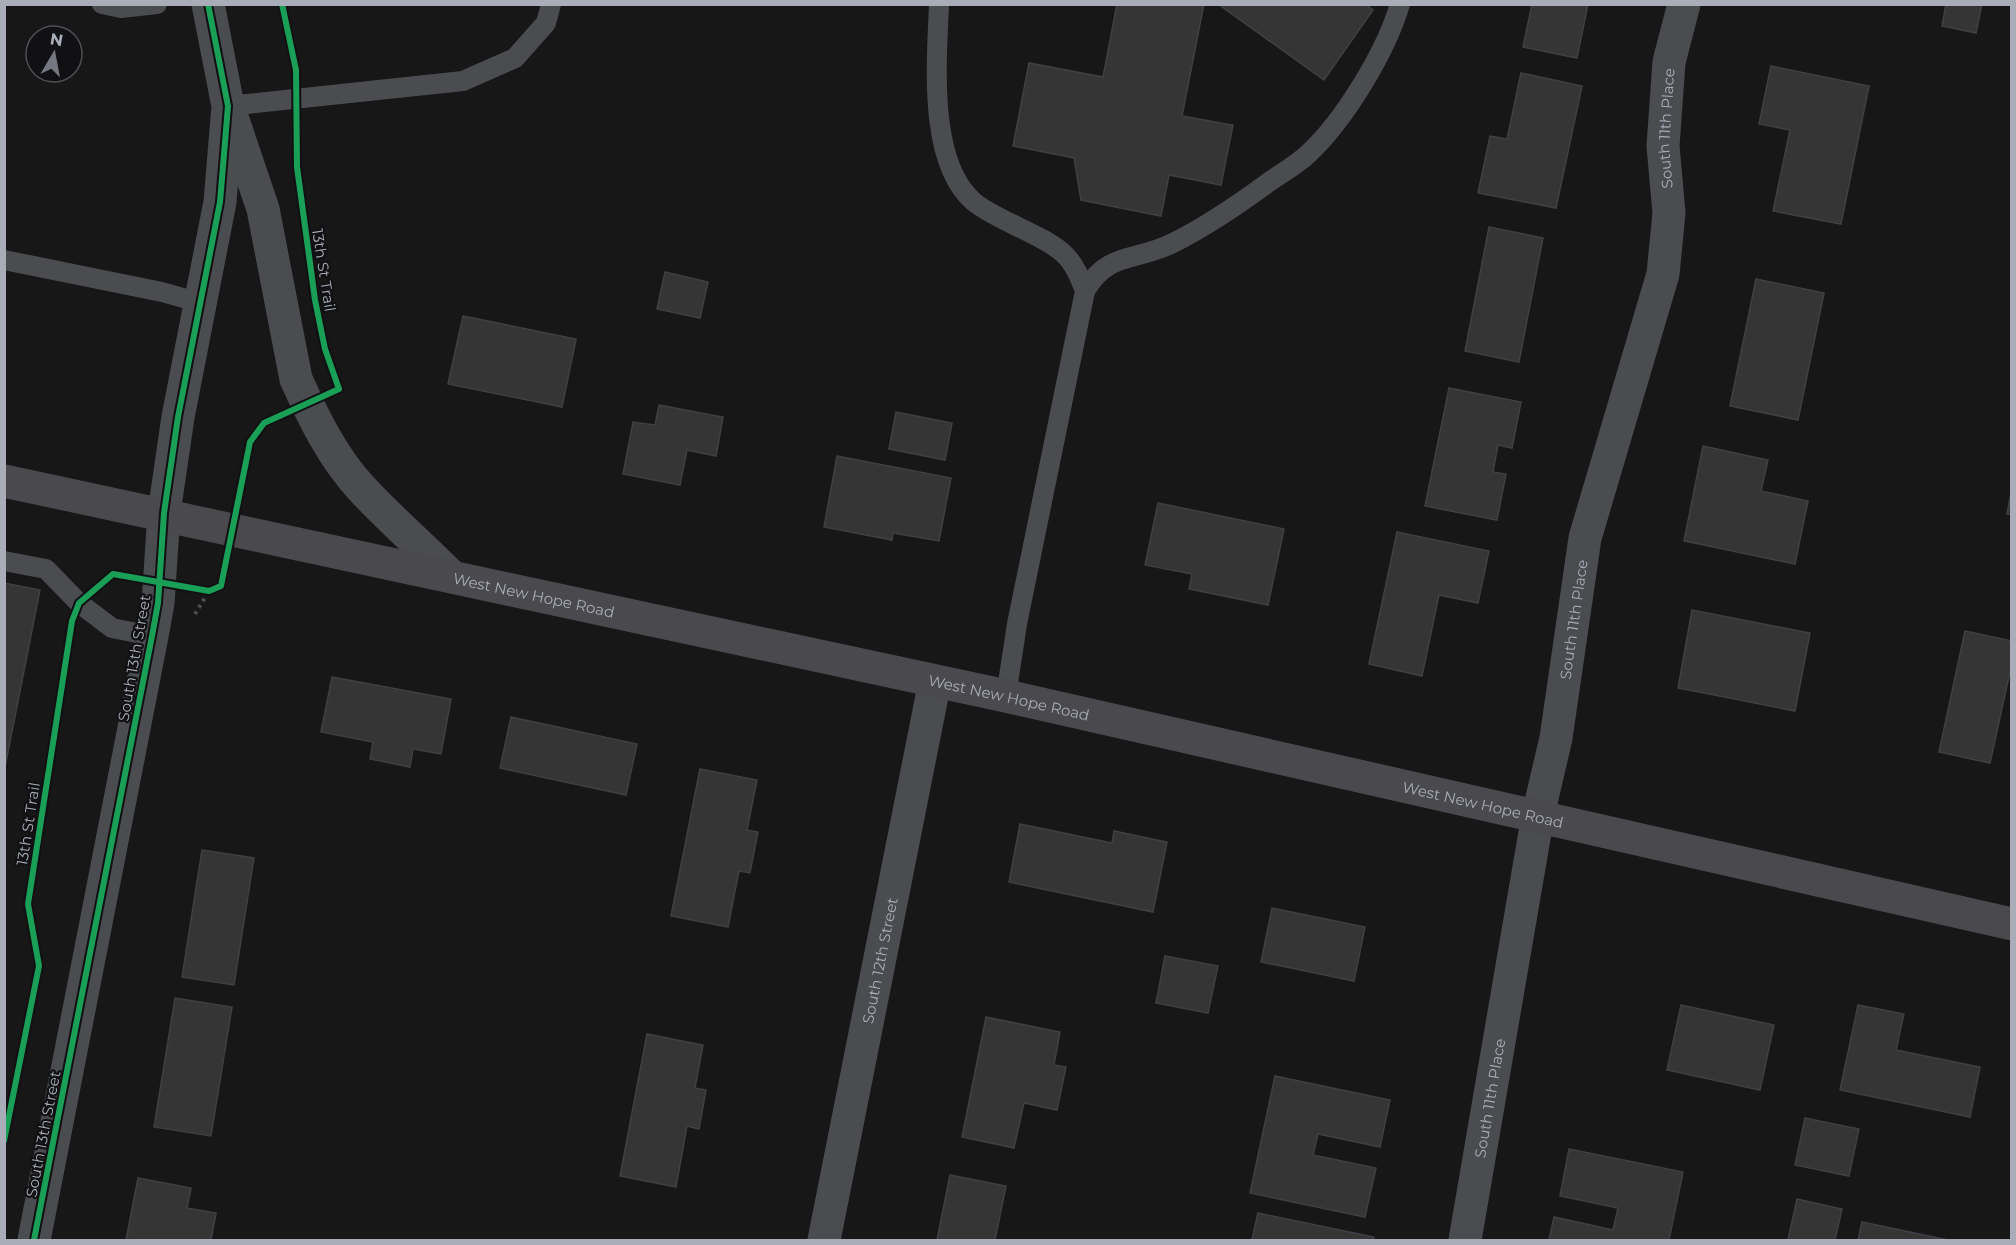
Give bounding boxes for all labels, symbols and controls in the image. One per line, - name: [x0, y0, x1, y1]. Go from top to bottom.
- north arrow: [24, 24, 84, 84]
- text: N: [48, 29, 65, 50]
- street label: South 11th Place: [1653, 67, 1678, 189]
- street label: 13th St Trail: [308, 227, 340, 313]
- street label: South 11th Place: [1555, 558, 1591, 681]
- street label: West New Hope Road: [452, 568, 616, 621]
- street label: South 13th Street: [114, 593, 154, 723]
- street label: West New Hope Road: [927, 670, 1091, 724]
- street label: West New Hope Road: [1401, 777, 1565, 832]
- street label: 13th St Trail: [12, 781, 44, 867]
- street label: South 12th Street: [858, 896, 901, 1025]
- street label: South 11th Place: [1470, 1037, 1509, 1159]
- street label: South 13th Street: [21, 1069, 65, 1199]

